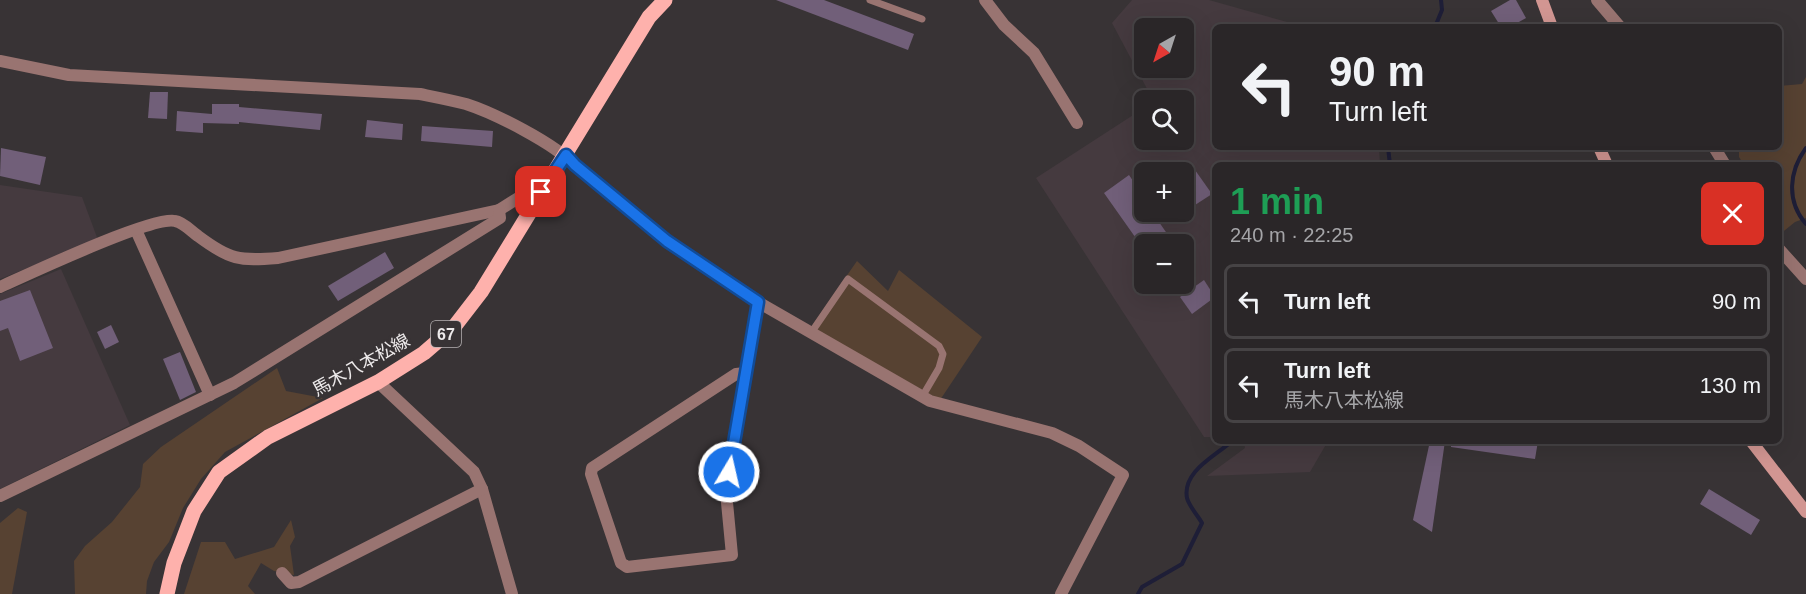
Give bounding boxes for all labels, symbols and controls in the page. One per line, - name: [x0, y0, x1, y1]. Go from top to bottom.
- north arrow: [1134, 18, 1194, 78]
- map controls: [1134, 18, 1194, 294]
- icon: left: [1230, 48, 1308, 126]
- text: 90 m: [1329, 48, 1425, 95]
- button: search: [1134, 90, 1194, 150]
- text: Turn left: [1329, 97, 1427, 127]
- button: +: [1134, 162, 1194, 222]
- pin: [515, 166, 566, 217]
- icon: arrive: [524, 175, 557, 208]
- text: 1 min: [1230, 181, 1324, 222]
- button: close: [1701, 182, 1764, 245]
- text: 240 m · 22:25: [1230, 224, 1353, 246]
- button: −: [1134, 234, 1194, 294]
- icon: left: [1233, 285, 1266, 318]
- text: Turn left: [1284, 289, 1370, 314]
- text: 90 m: [1712, 289, 1761, 314]
- road number: 67: [431, 321, 461, 347]
- street label: 馬木八本松線: [309, 330, 413, 400]
- text: Turn left: [1284, 358, 1370, 383]
- icon: left: [1233, 369, 1266, 402]
- text: 130 m: [1700, 373, 1761, 398]
- text: 馬木八本松線: [1284, 389, 1404, 411]
- position arrow: [697, 440, 761, 504]

